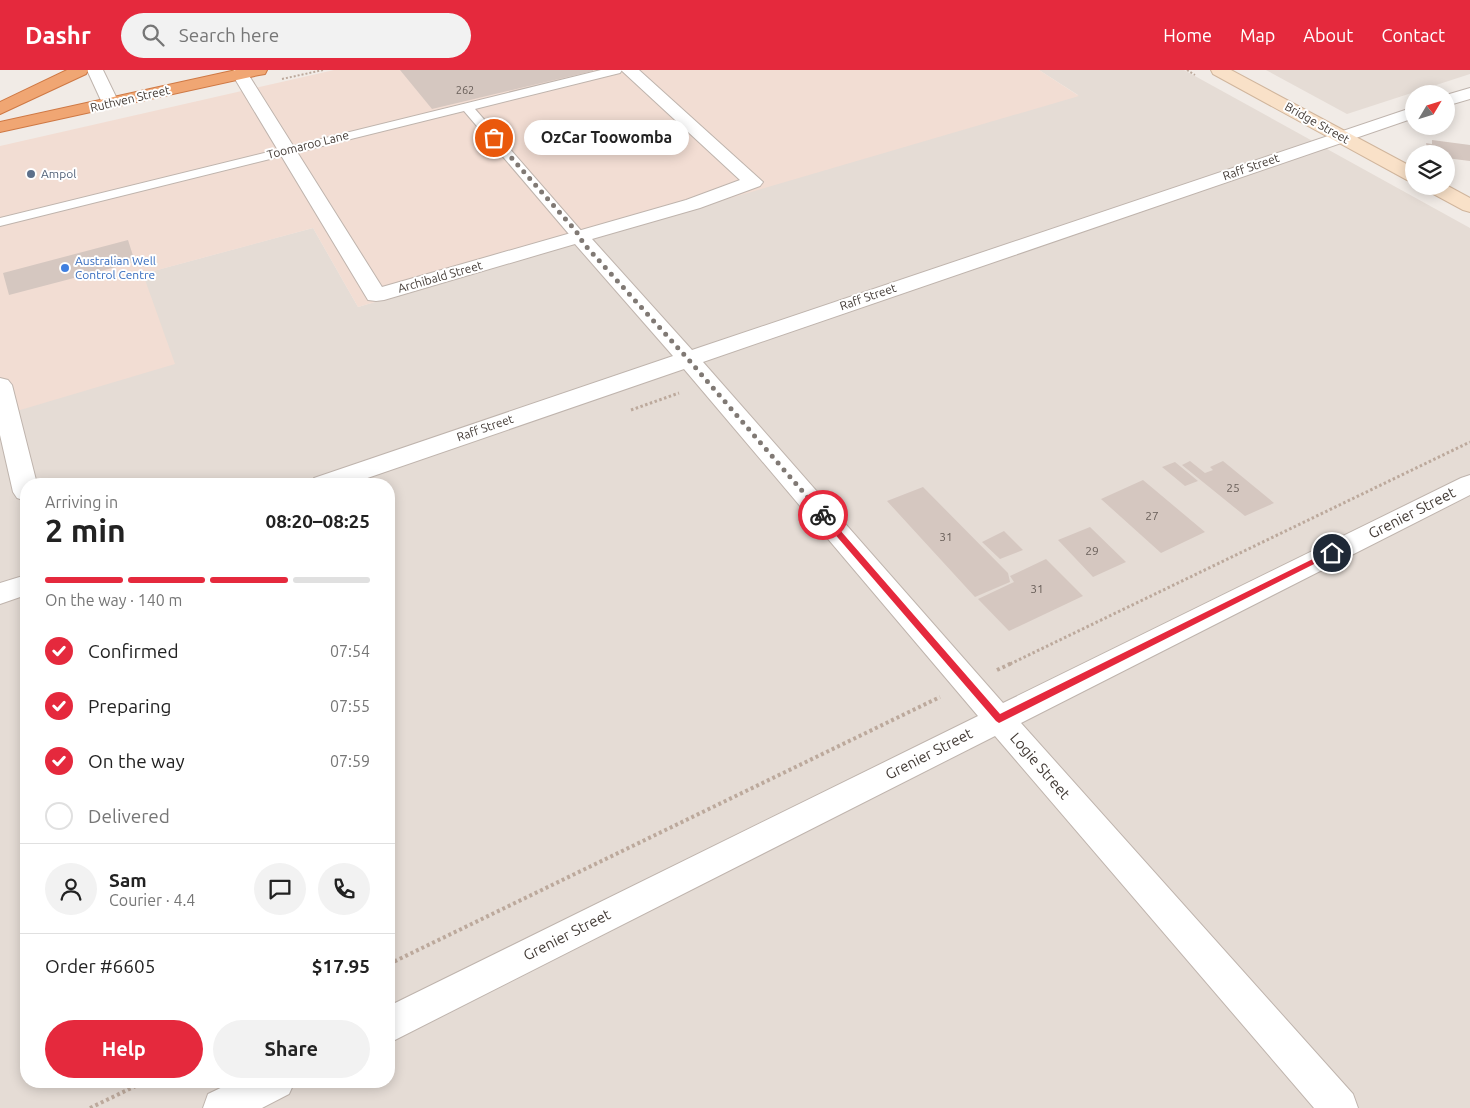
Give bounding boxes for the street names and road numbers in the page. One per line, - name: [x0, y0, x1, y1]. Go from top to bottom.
- street label: Ruthven Street: [89, 83, 171, 114]
- street label: Bridge Street: [1283, 99, 1352, 146]
- street label: Toomaroo Lane: [266, 128, 350, 161]
- street label: Raff Street: [1221, 151, 1281, 182]
- street label: Archibald Street: [396, 258, 484, 295]
- street label: Raff Street: [838, 281, 898, 312]
- street label: Raff Street: [455, 412, 515, 443]
- street label: Grenier Street: [1365, 483, 1458, 542]
- street label: Grenier Street: [882, 724, 975, 783]
- street label: Logie Street: [1007, 729, 1074, 802]
- street label: Grenier Street: [520, 905, 613, 964]

